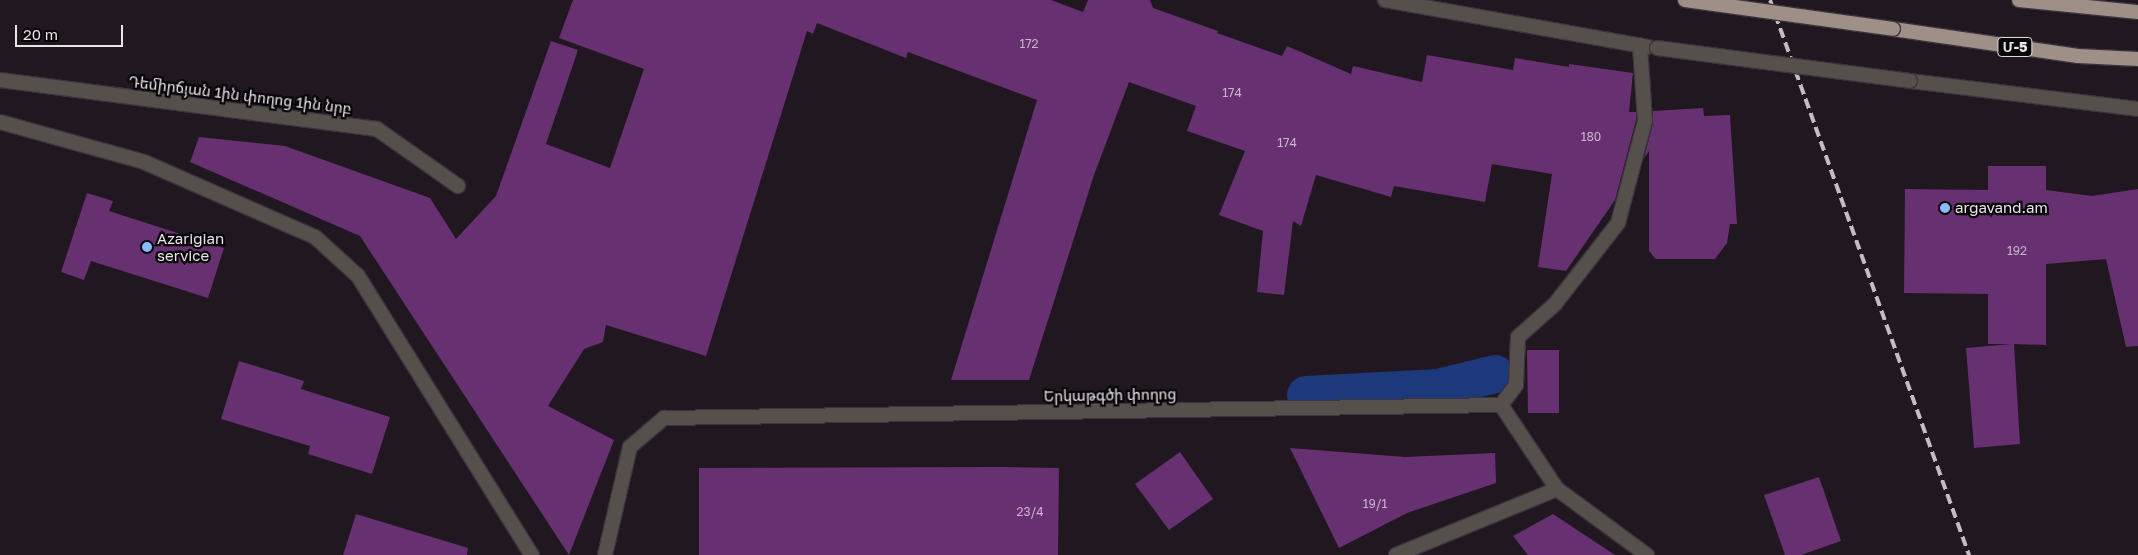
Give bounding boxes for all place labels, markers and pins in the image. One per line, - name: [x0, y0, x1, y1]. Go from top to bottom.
- place label: argavand.am: [1955, 199, 2048, 217]
- marker: argavand.am: [1939, 202, 1951, 214]
- place label: Azarigian service: [157, 229, 224, 264]
- marker: Azarigian service: [141, 241, 153, 253]

